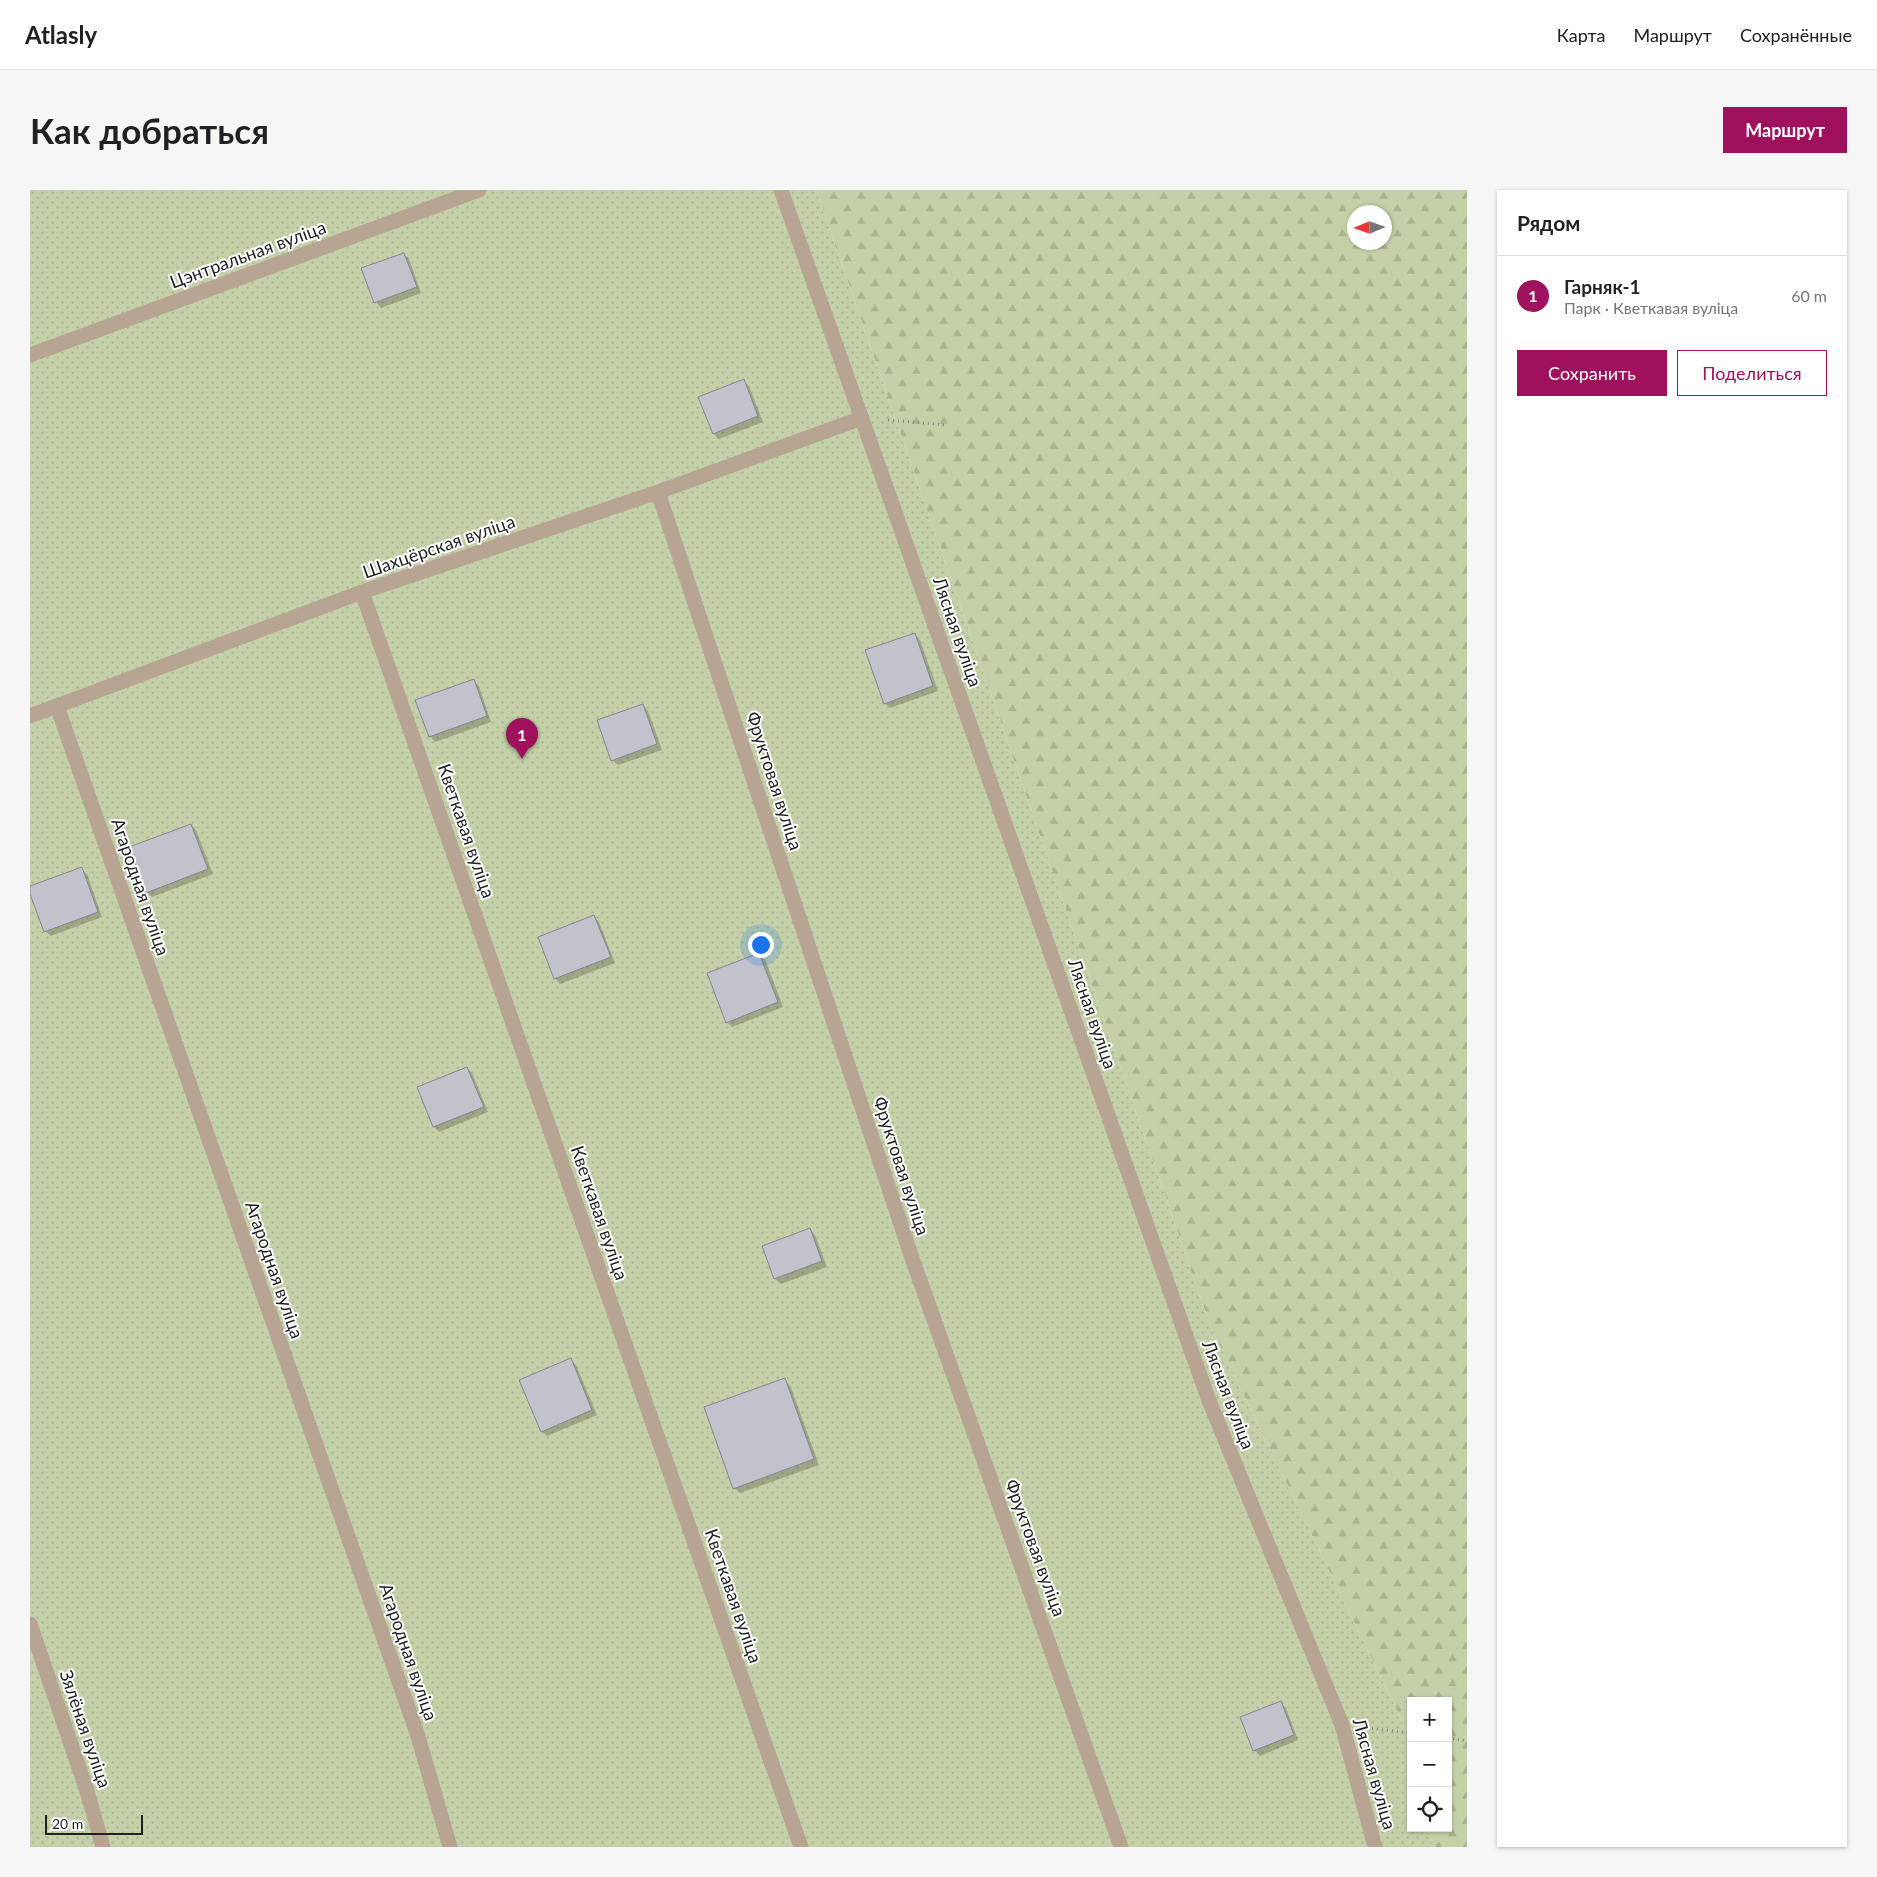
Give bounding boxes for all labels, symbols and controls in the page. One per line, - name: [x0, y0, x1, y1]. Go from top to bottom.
- text: Atlasly: [25, 20, 97, 49]
- text: Карта: [1557, 24, 1605, 46]
- text: Маршрут: [1633, 24, 1712, 46]
- text: Сохранённые: [1740, 24, 1852, 46]
- button: Маршрут: [1723, 107, 1847, 153]
- text: Как добраться: [30, 109, 269, 151]
- north arrow: [1347, 205, 1392, 250]
- text: Рядом: [1517, 210, 1580, 235]
- street label: Цэнтральная вуліца: [167, 216, 329, 293]
- text: Гарняк-1: [1564, 275, 1641, 298]
- text: 1: [1528, 286, 1538, 305]
- text: 60 m: [1791, 286, 1827, 305]
- text: Парк · Кветкавая вуліца: [1564, 298, 1738, 317]
- button: Сохранить: [1517, 350, 1667, 396]
- button: Поделиться: [1677, 350, 1827, 396]
- street label: Шахцёрская вуліца: [360, 510, 518, 582]
- street label: Лясная вуліца: [929, 573, 987, 689]
- street label: Фруктовая вуліца: [742, 709, 808, 853]
- pin: 1: [506, 718, 538, 759]
- street label: Кветкавая вуліца: [434, 761, 500, 901]
- street label: Агародная вуліца: [107, 815, 175, 958]
- your location: [748, 932, 774, 958]
- street label: Лясная вуліца: [1064, 955, 1122, 1071]
- street label: Фруктовая вуліца: [869, 1094, 935, 1238]
- street label: Кветкавая вуліца: [567, 1143, 633, 1283]
- street label: Агародная вуліца: [241, 1198, 309, 1341]
- street label: Лясная вуліца: [1198, 1336, 1260, 1452]
- street label: Фруктовая вуліца: [1001, 1476, 1071, 1619]
- street label: Кветкавая вуліца: [701, 1526, 767, 1666]
- street label: Агародная вуліца: [375, 1580, 443, 1723]
- street label: Зялёная вуліца: [55, 1667, 116, 1791]
- map controls: [1407, 1697, 1452, 1832]
- button: +: [1407, 1697, 1452, 1742]
- street label: Лясная вуліца: [1348, 1715, 1401, 1832]
- button: −: [1407, 1742, 1452, 1787]
- button: locate: [1407, 1787, 1452, 1832]
- scale bar: [45, 1812, 142, 1835]
- text: 20 m: [52, 1815, 83, 1832]

